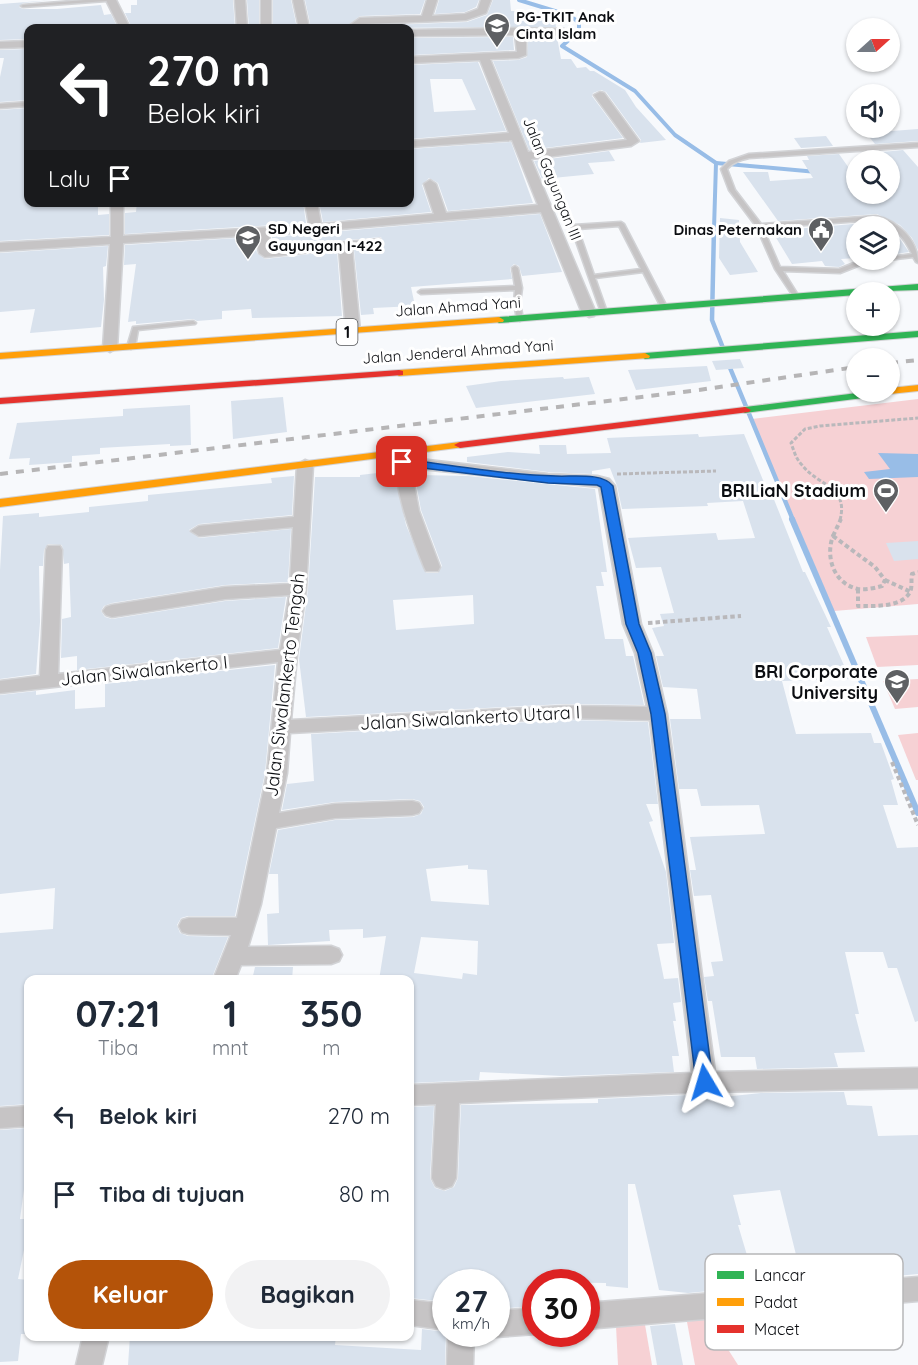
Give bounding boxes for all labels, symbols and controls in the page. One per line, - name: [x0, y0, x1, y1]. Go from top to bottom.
- place label: PG-TKIT Anak Cinta Islam: [516, 7, 615, 43]
- school or university icon: PG-TKIT Anak Cinta Islam: [482, 11, 512, 49]
- north arrow: [846, 18, 900, 72]
- map controls: [846, 18, 900, 402]
- text: 270 m: [147, 44, 270, 97]
- icon: left: [48, 48, 126, 126]
- button: sound: [846, 84, 900, 138]
- text: Belok kiri: [147, 96, 260, 130]
- street label: Jalan Gayungan III: [519, 115, 586, 243]
- button: search: [846, 150, 900, 204]
- icon: arrive: [103, 162, 136, 195]
- text: Lalu: [48, 165, 91, 193]
- public building icon: Dinas Peternakan: [806, 215, 836, 253]
- button: layers: [846, 216, 900, 270]
- place label: SD Negeri Gayungan I-422: [268, 219, 383, 255]
- place label: Dinas Peternakan: [674, 220, 802, 239]
- school or university icon: SD Negeri Gayungan I-422: [233, 223, 263, 261]
- button: +: [846, 282, 900, 336]
- street label: Jalan Ahmad Yani: [394, 293, 521, 320]
- road number: 1: [336, 319, 358, 345]
- street label: Jalan Jenderal Ahmad Yani: [362, 335, 554, 368]
- button: −: [846, 348, 900, 402]
- pin: [376, 436, 427, 487]
- icon: arrive: [385, 445, 418, 478]
- sports icon: BRILiaN Stadium: [871, 476, 901, 514]
- place label: BRILiaN Stadium: [721, 479, 866, 502]
- street label: Jalan Siwalankerto Tengah: [259, 572, 310, 798]
- street label: Jalan Siwalankerto I: [59, 650, 229, 691]
- place label: BRI Corporate University: [754, 660, 878, 704]
- school or university icon: BRI Corporate University: [882, 667, 912, 705]
- street label: Jalan Siwalankerto Utara I: [359, 700, 581, 735]
- text: 07:21: [76, 991, 160, 1036]
- text: 1: [223, 991, 237, 1036]
- text: 350: [300, 991, 362, 1036]
- text: Tiba: [98, 1035, 138, 1060]
- text: mnt: [212, 1035, 249, 1060]
- text: m: [322, 1035, 340, 1060]
- position arrow: [673, 1050, 737, 1114]
- icon: left: [48, 1100, 81, 1133]
- text: Belok kiri: [99, 1102, 197, 1130]
- text: 270 m: [328, 1102, 390, 1130]
- icon: arrive: [48, 1178, 81, 1211]
- text: Tiba di tujuan: [99, 1180, 245, 1208]
- text: 80 m: [339, 1180, 390, 1208]
- legend: [705, 1254, 903, 1350]
- button: Keluar: [48, 1260, 213, 1329]
- button: Bagikan: [225, 1260, 390, 1329]
- text: Lancar: [754, 1265, 806, 1285]
- speed limit sign: 30: [522, 1269, 600, 1347]
- text: 27: [454, 1282, 488, 1320]
- text: Padat: [754, 1292, 798, 1312]
- text: km/h: [452, 1314, 490, 1333]
- text: Macet: [754, 1319, 800, 1339]

